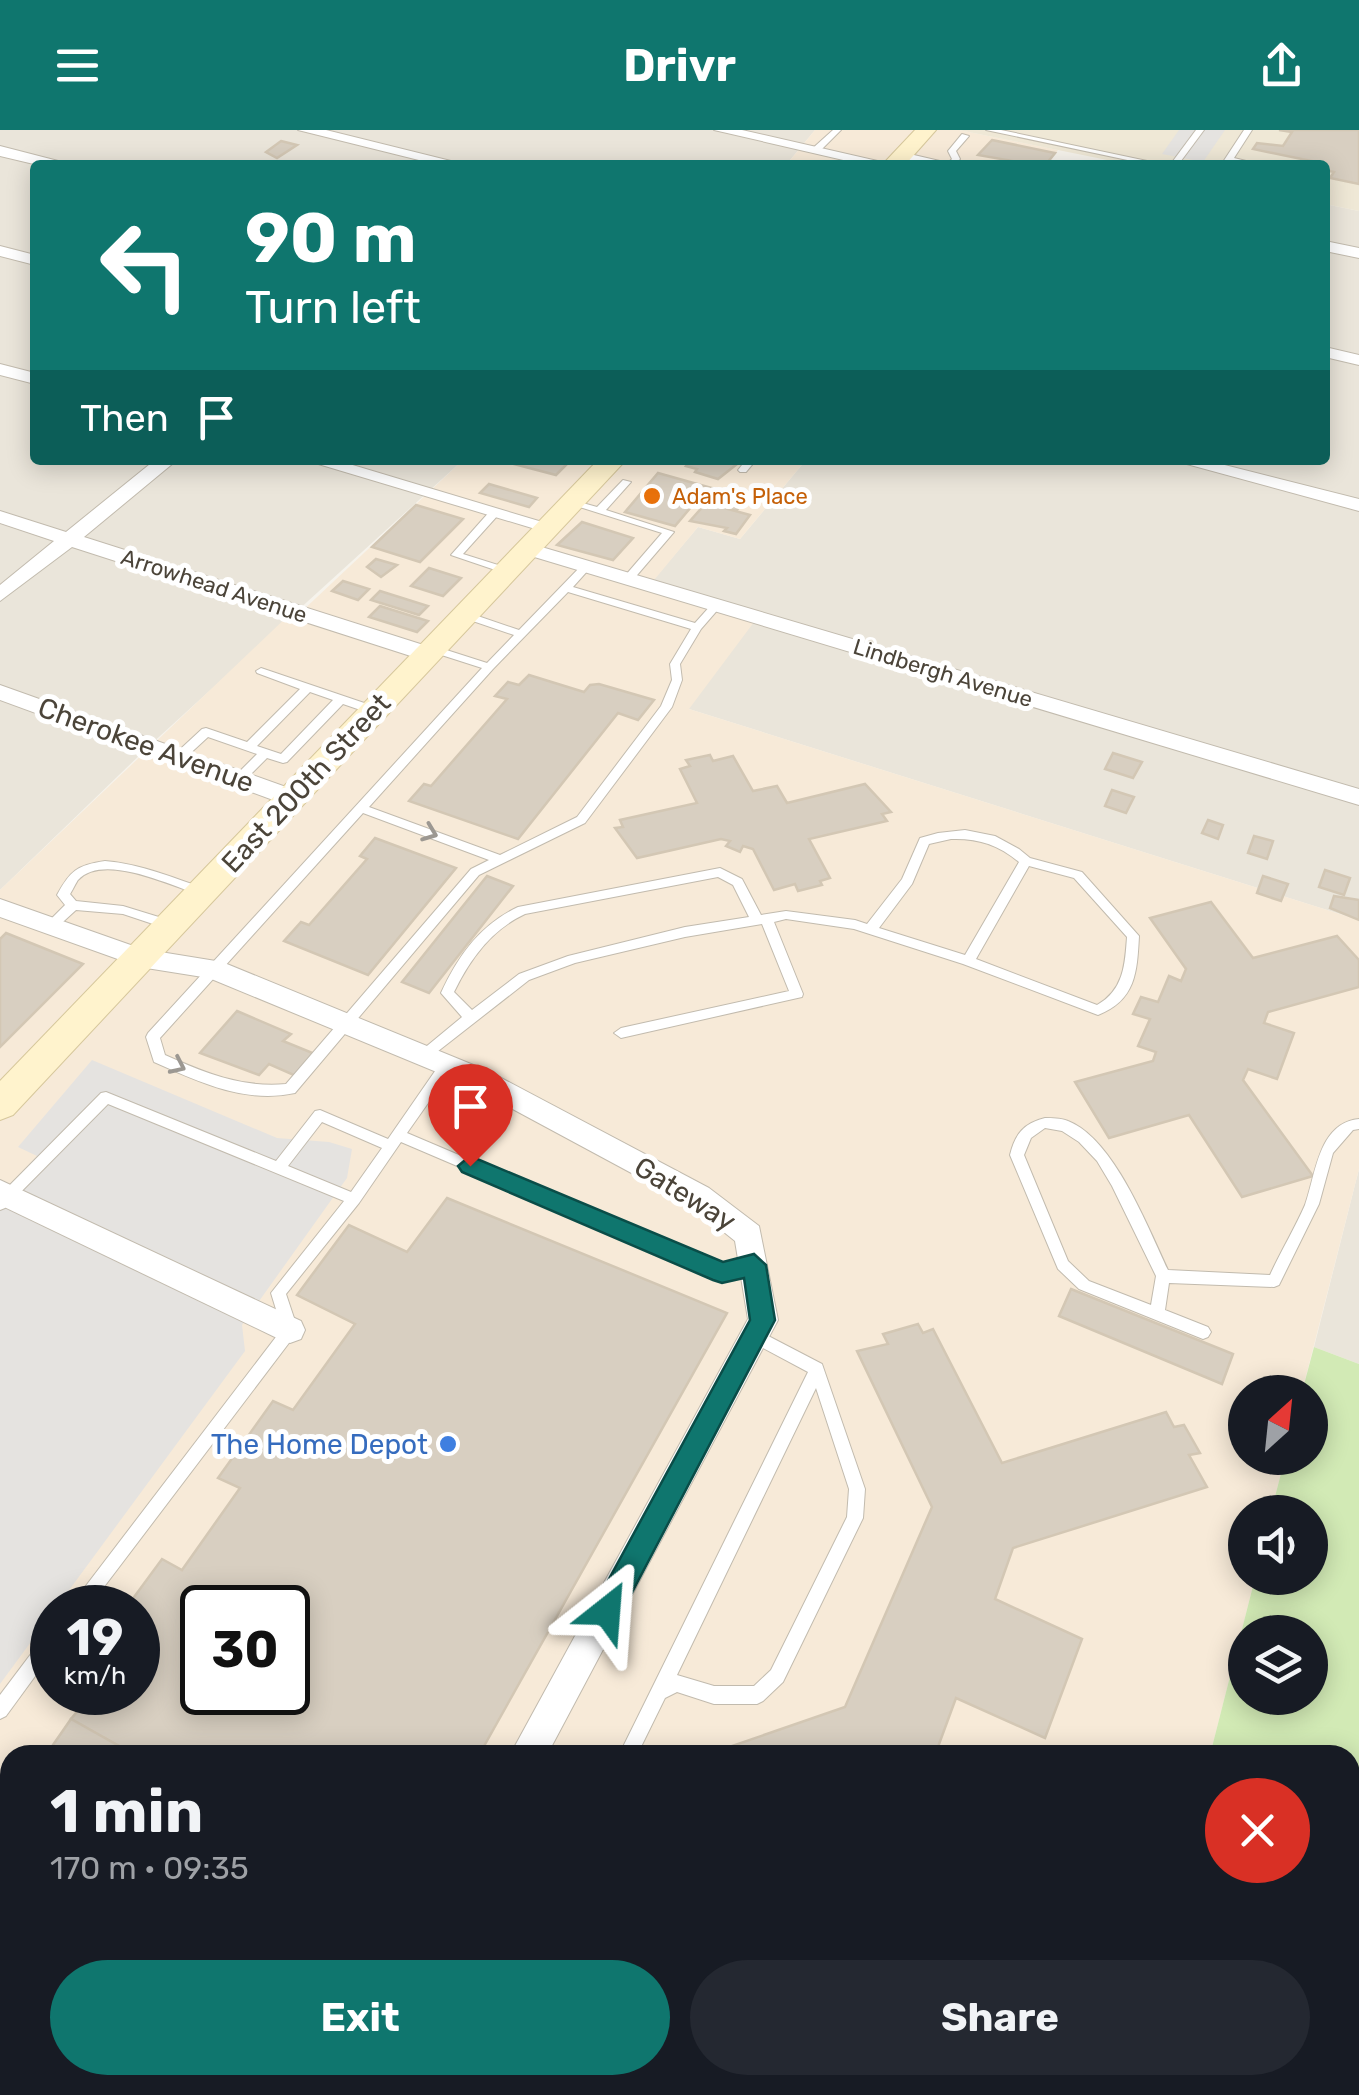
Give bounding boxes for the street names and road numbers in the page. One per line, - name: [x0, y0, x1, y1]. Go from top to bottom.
- street label: Arrowhead Avenue: [118, 543, 310, 629]
- street label: Lindbergh Avenue: [850, 633, 1036, 713]
- street label: East 200th Street: [215, 687, 397, 879]
- street label: Cherokee Avenue: [34, 691, 258, 799]
- street label: Gateway: [628, 1150, 742, 1238]

